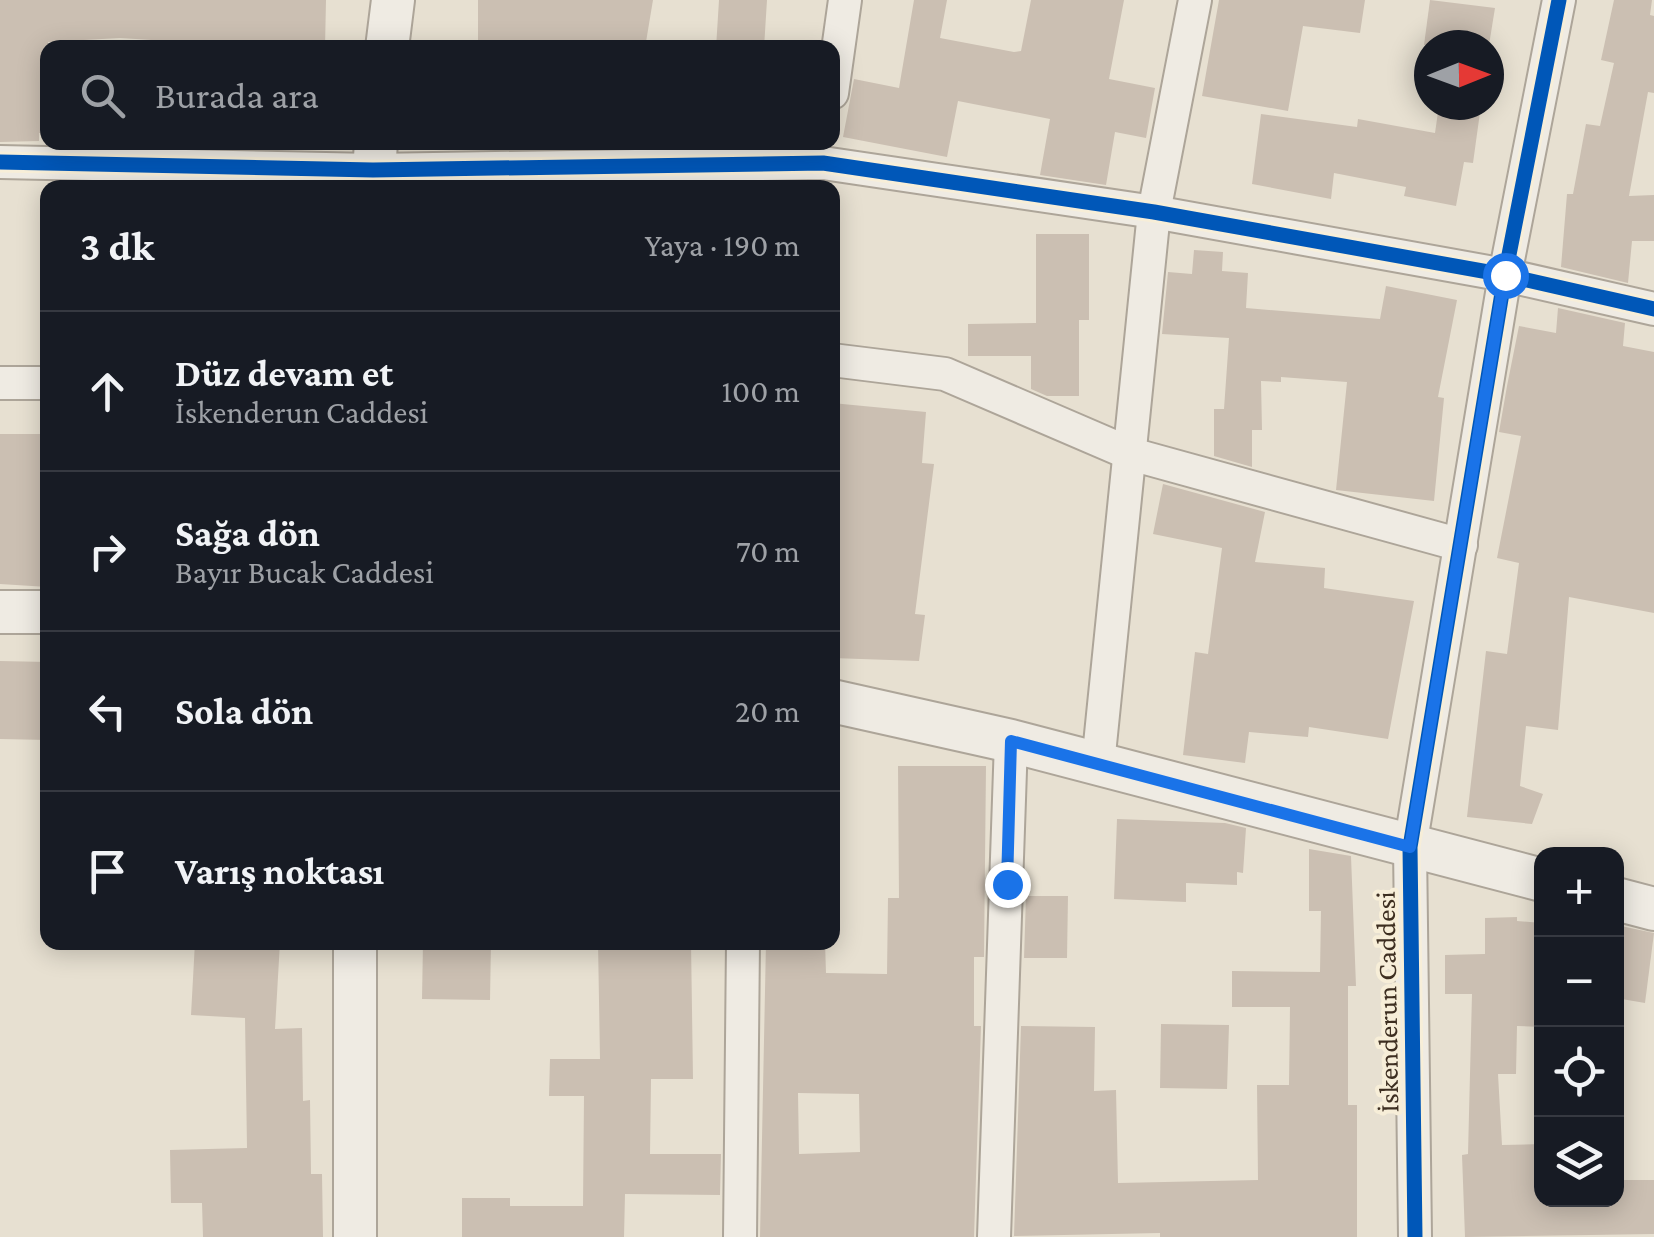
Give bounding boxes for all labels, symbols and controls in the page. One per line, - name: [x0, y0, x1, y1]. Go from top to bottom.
- north arrow: [1414, 30, 1504, 120]
- search box: [40, 40, 840, 150]
- icon: search: [75, 68, 130, 123]
- text: Burada ara: [155, 74, 319, 116]
- text: 3 dk: [80, 222, 154, 269]
- text: Yaya · 190 m: [645, 227, 800, 263]
- route start: [1483, 253, 1529, 299]
- text: Düz devam et: [175, 352, 393, 394]
- icon: ahead: [80, 364, 135, 419]
- text: 100 m: [721, 373, 800, 409]
- text: İskenderun Caddesi: [175, 394, 428, 430]
- text: Sağa dön: [175, 512, 320, 554]
- icon: right: [80, 524, 135, 579]
- text: 70 m: [736, 533, 800, 569]
- text: Bayır Bucak Caddesi: [175, 554, 434, 590]
- icon: left: [80, 684, 135, 739]
- text: Sola dön: [175, 690, 313, 732]
- text: 20 m: [735, 693, 800, 729]
- icon: arrive: [80, 844, 135, 899]
- map controls: [1534, 847, 1624, 1207]
- button: +: [1534, 847, 1624, 937]
- text: Varış noktası: [175, 850, 384, 892]
- route end: [985, 862, 1031, 908]
- street label: İskenderun Caddesi: [1370, 891, 1404, 1113]
- button: −: [1534, 937, 1624, 1027]
- button: locate: [1534, 1027, 1624, 1117]
- button: layers: [1534, 1117, 1624, 1207]

